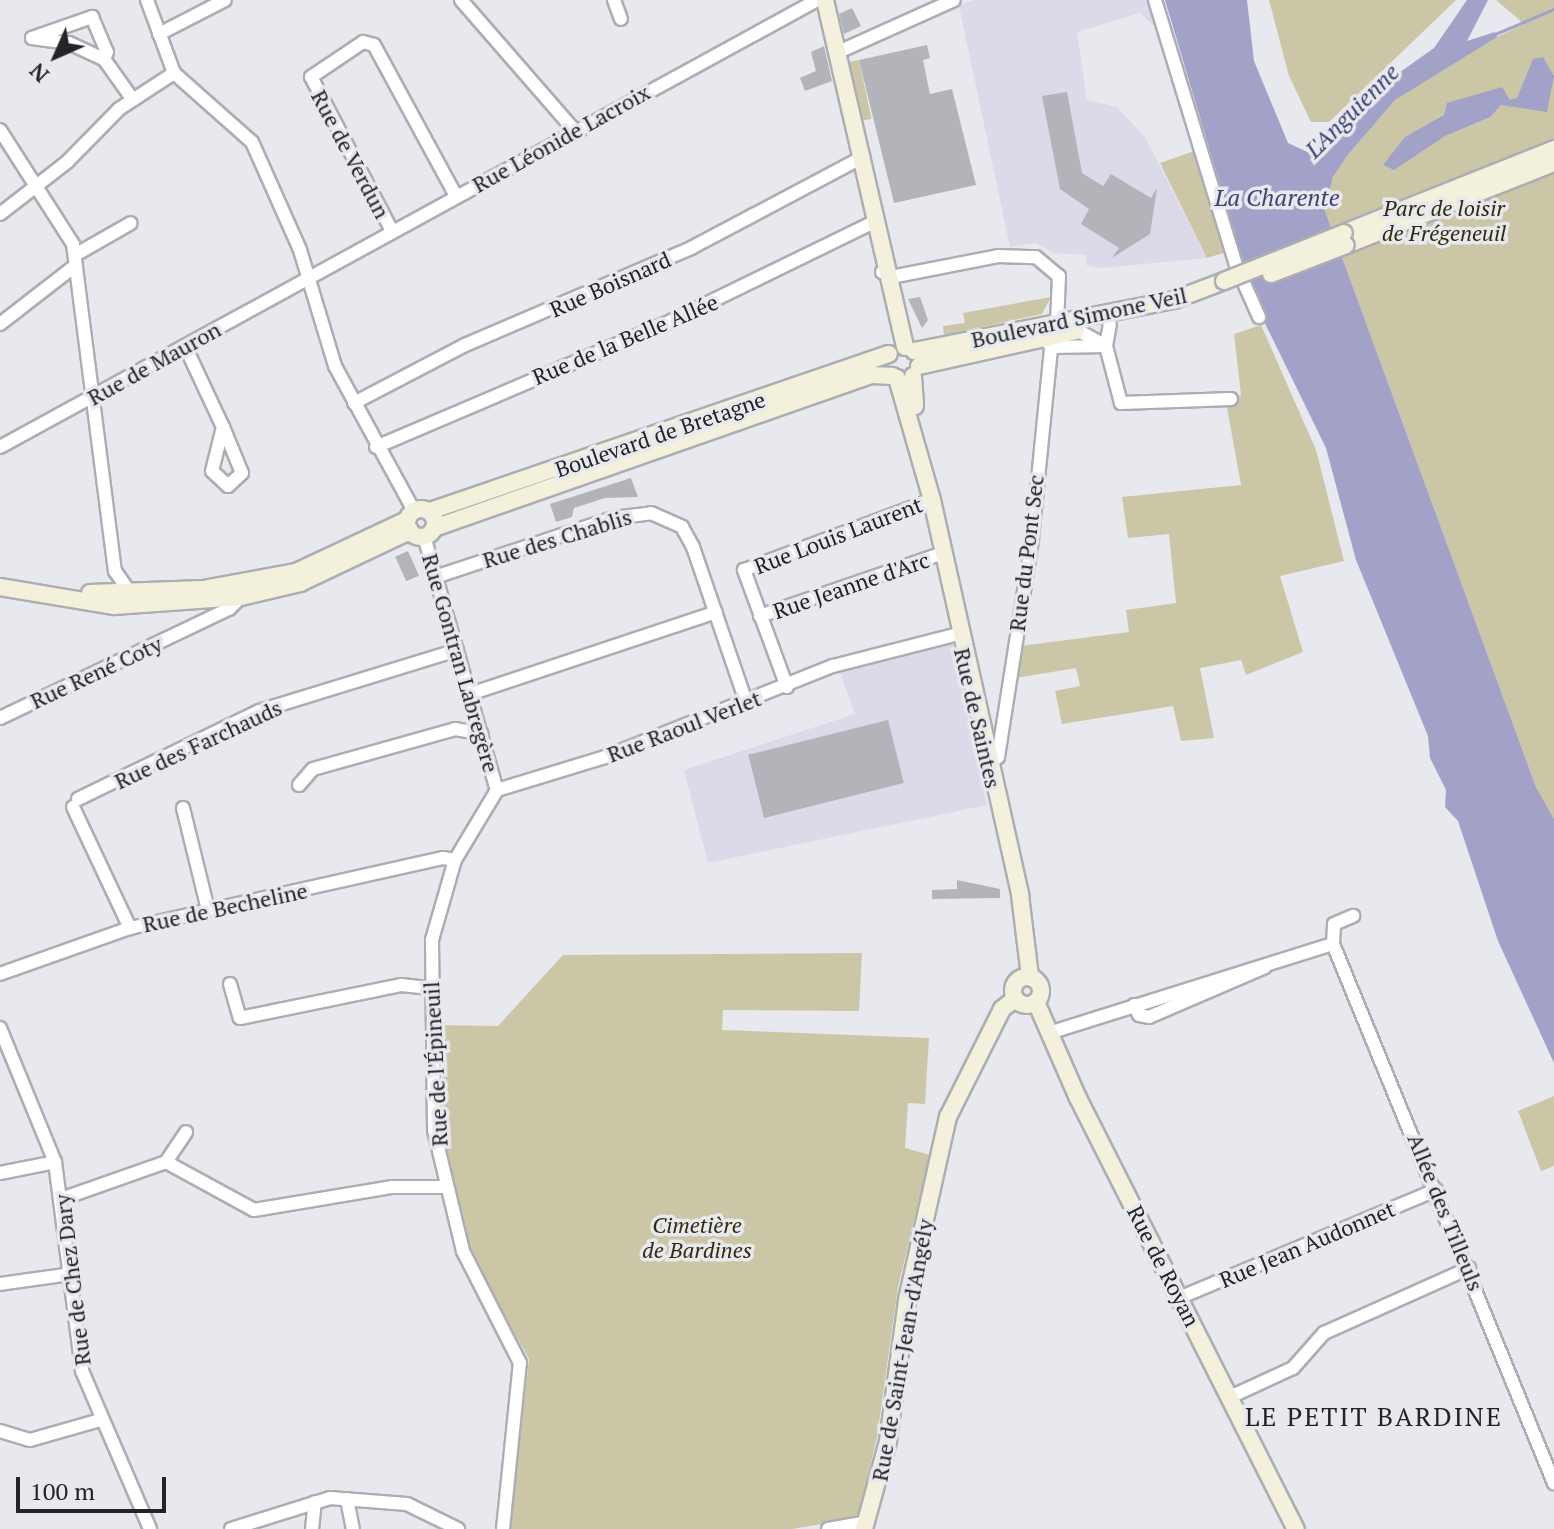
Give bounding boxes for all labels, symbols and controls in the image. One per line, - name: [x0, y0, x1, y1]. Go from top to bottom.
- north arrow: [16, 16, 96, 96]
- text: N: [23, 57, 55, 89]
- water label: L'Anguienne: [1299, 58, 1405, 164]
- street label: Rue Léonide Lacroix: [468, 78, 654, 198]
- street label: Rue de Verdun: [306, 85, 396, 223]
- water label: La Charente: [1214, 184, 1340, 212]
- park label: Parc de loisir de Frégeneuil: [1382, 194, 1506, 246]
- street label: Rue Boisnard: [545, 246, 675, 322]
- street label: Boulevard Simone Veil: [969, 281, 1189, 353]
- street label: Rue de la Belle Allée: [528, 288, 722, 390]
- street label: Rue de Mauron: [83, 316, 225, 410]
- street label: Boulevard de Bretagne: [551, 386, 769, 482]
- street label: Rue du Pont Sec: [1003, 473, 1049, 633]
- street label: Rue Louis Laurent: [750, 491, 926, 579]
- street label: Rue des Chablis: [479, 503, 635, 573]
- street label: Rue Jeanne d'Arc: [769, 546, 933, 624]
- street label: Rue Gontran Labregère: [417, 551, 505, 775]
- street label: Rue René Coty: [26, 630, 166, 714]
- street label: Rue de Saintes: [949, 645, 1007, 791]
- street label: Rue Raoul Verlet: [603, 684, 765, 768]
- street label: Rue des Farchauds: [110, 694, 286, 794]
- street label: Rue de Becheline: [140, 877, 310, 937]
- street label: Rue de l'Épineuil: [417, 981, 453, 1147]
- street label: Allée des Tilleuls: [1402, 1130, 1490, 1294]
- street label: Rue de Chez Dary: [48, 1193, 96, 1367]
- street label: Rue Jean Audonnet: [1215, 1195, 1399, 1293]
- street label: Rue de Royan: [1122, 1201, 1206, 1331]
- park label: Cimetière de Bardines: [642, 1211, 752, 1262]
- street label: Rue de Saint-Jean-d'Angély: [866, 1217, 938, 1483]
- district label: LE PETIT BARDINE: [1245, 1401, 1503, 1433]
- scale bar: [20, 1461, 170, 1511]
- text: 100 m: [30, 1475, 95, 1507]

